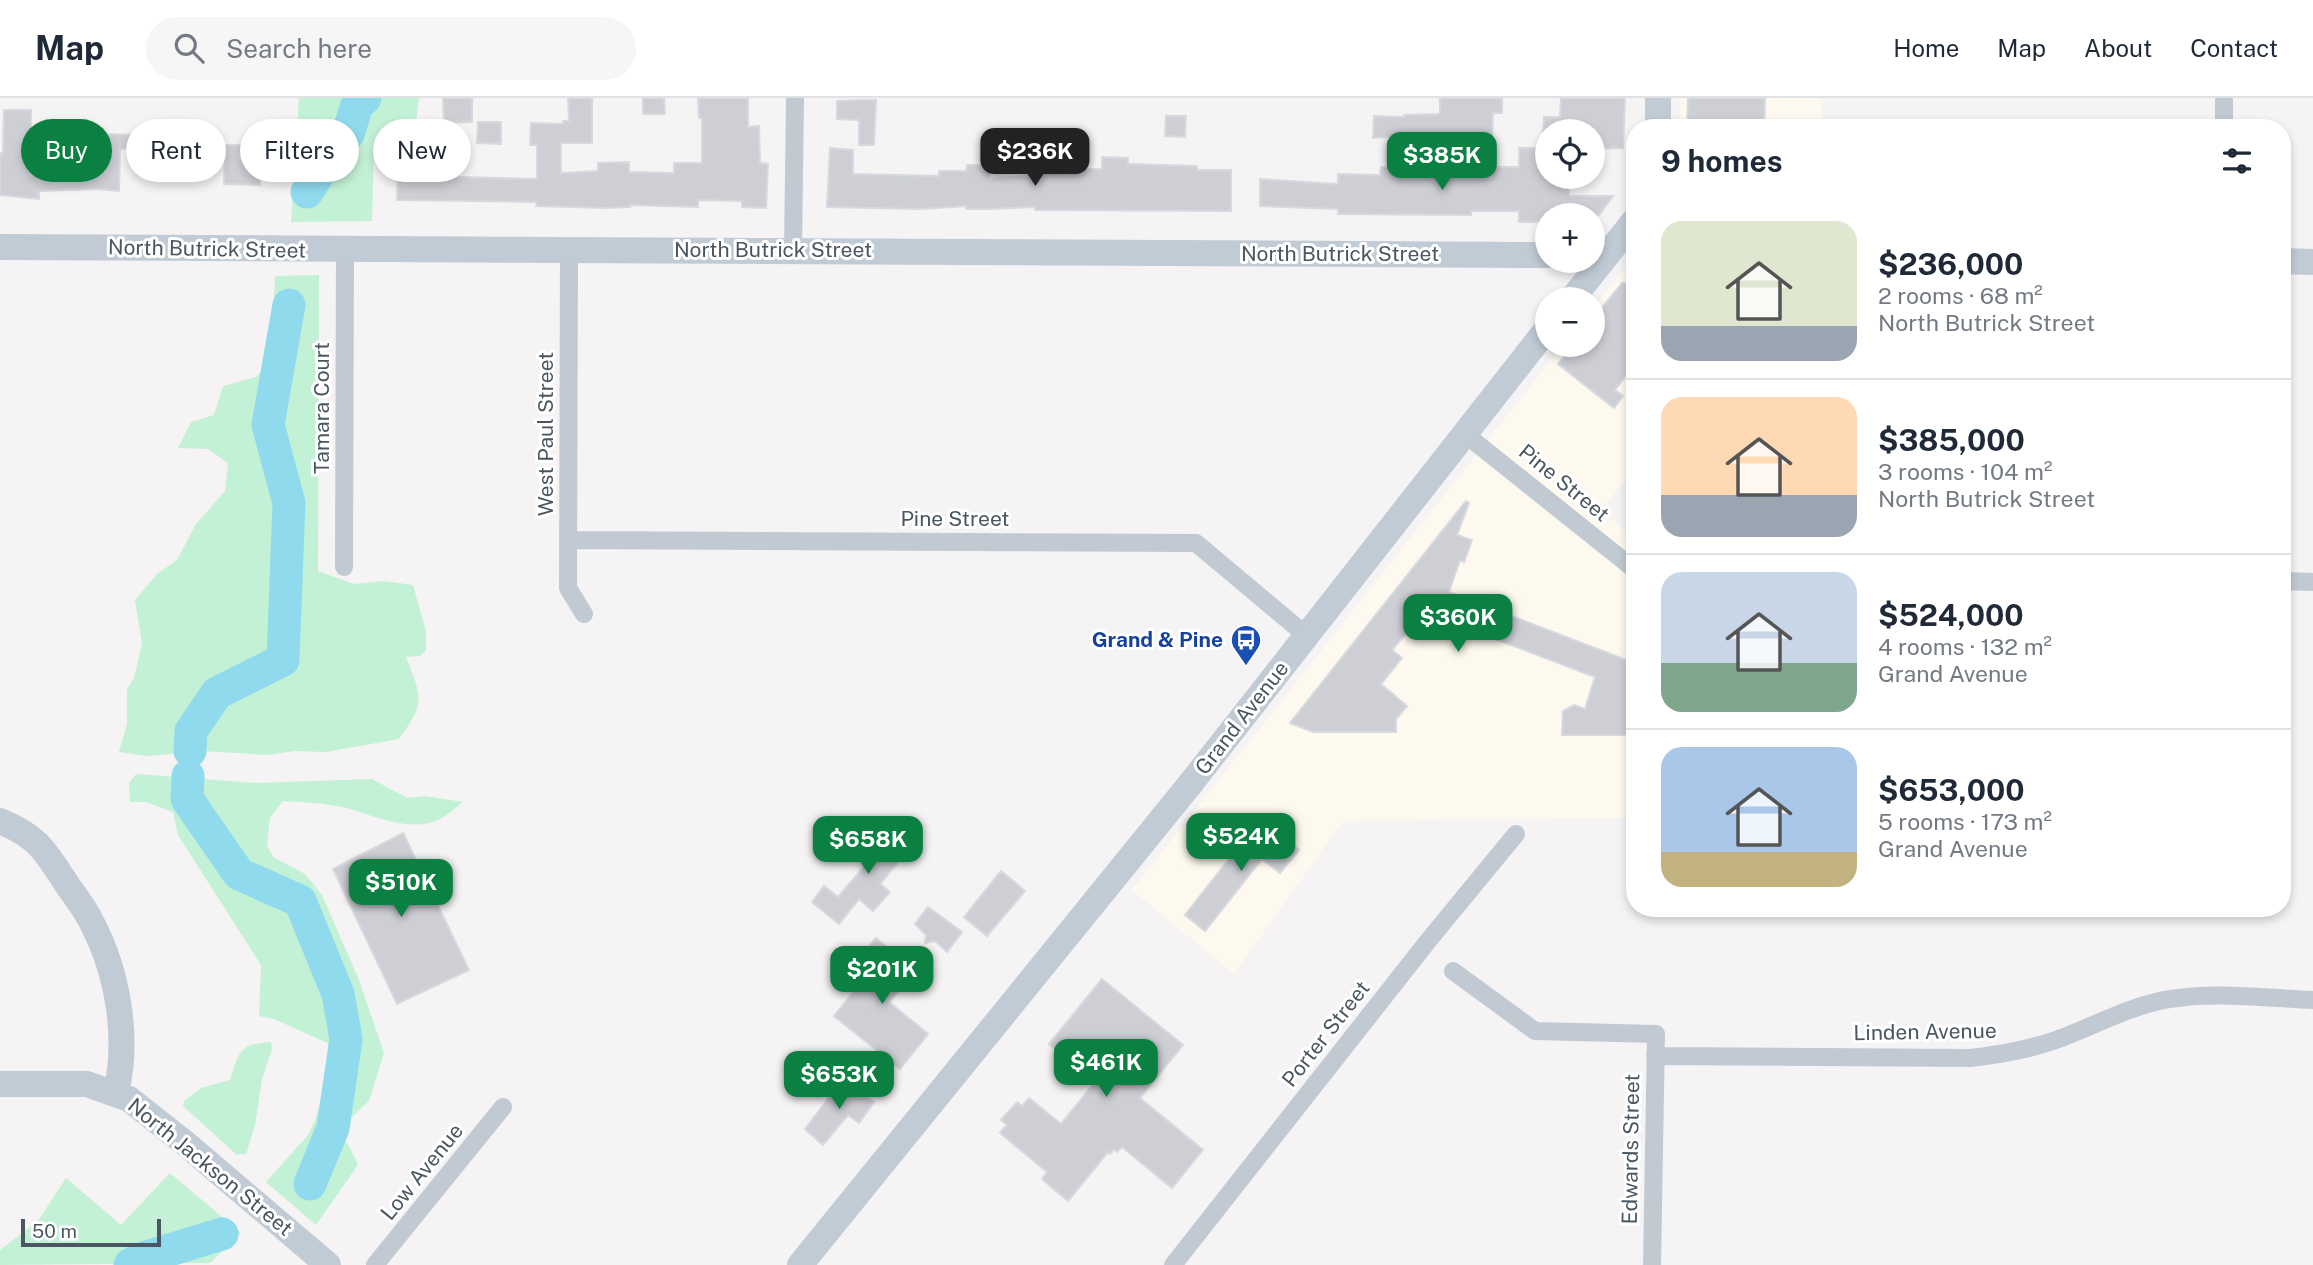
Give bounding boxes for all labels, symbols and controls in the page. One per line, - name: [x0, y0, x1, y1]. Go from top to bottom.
- search box: [146, 17, 636, 80]
- text: Map: [35, 29, 104, 67]
- icon: search: [170, 29, 208, 67]
- text: Search here: [226, 33, 372, 64]
- text: Home: [1893, 34, 1959, 62]
- text: Map: [1997, 34, 2046, 62]
- text: About: [2084, 34, 2152, 62]
- text: Contact: [2190, 34, 2278, 62]
- chip: Buy: [21, 119, 112, 182]
- chip: Rent: [126, 119, 226, 182]
- chip: Filters: [240, 119, 359, 182]
- chip: New: [373, 119, 471, 182]
- map controls: [1535, 119, 1605, 357]
- button: locate: [1535, 119, 1605, 189]
- pin: $236K: [986, 129, 1084, 188]
- pin: $385K: [1393, 132, 1491, 192]
- text: $236K: [996, 137, 1074, 164]
- text: $385K: [1403, 141, 1481, 168]
- icon: filters: [2218, 142, 2256, 180]
- text: 9 homes: [1661, 143, 1783, 179]
- button: +: [1535, 203, 1605, 273]
- street label: North Butrick Street: [108, 234, 306, 263]
- street label: North Butrick Street: [674, 237, 872, 262]
- street label: North Butrick Street: [1241, 241, 1439, 266]
- text: $236,000: [1878, 246, 2023, 282]
- icon: home: [1717, 249, 1801, 333]
- text: 2 rooms · 68 m²: [1878, 282, 2043, 309]
- button: −: [1535, 287, 1605, 357]
- text: North Butrick Street: [1878, 309, 2095, 336]
- street label: Tamara Court: [309, 342, 334, 474]
- street label: West Paul Street: [533, 352, 558, 516]
- text: $385,000: [1878, 422, 2025, 458]
- icon: home: [1717, 425, 1801, 509]
- street label: Pine Street: [1514, 439, 1615, 527]
- text: 3 rooms · 104 m²: [1878, 458, 2052, 485]
- text: North Butrick Street: [1878, 485, 2095, 512]
- street label: Pine Street: [900, 506, 1010, 531]
- pin: $360K: [1409, 594, 1507, 654]
- text: $524,000: [1878, 597, 2024, 633]
- icon: home: [1717, 600, 1801, 684]
- text: $360K: [1419, 603, 1497, 630]
- bus stop icon: Grand & Pine: [1229, 623, 1263, 667]
- place label: Grand & Pine: [1092, 627, 1223, 652]
- text: 4 rooms · 132 m²: [1878, 633, 2052, 660]
- street label: Grand Avenue: [1190, 656, 1294, 779]
- text: Grand Avenue: [1878, 660, 2028, 687]
- text: $653,000: [1878, 772, 2025, 808]
- icon: home: [1717, 775, 1801, 859]
- text: 5 rooms · 173 m²: [1878, 808, 2052, 835]
- pin: $524K: [1192, 814, 1290, 873]
- pin: $658K: [819, 816, 917, 876]
- text: $524K: [1202, 822, 1280, 849]
- text: $658K: [829, 825, 907, 852]
- text: Grand Avenue: [1878, 835, 2028, 862]
- pin: $510K: [352, 860, 450, 919]
- text: $510K: [365, 868, 437, 895]
- pin: $201K: [833, 946, 931, 1006]
- text: $201K: [846, 955, 918, 982]
- street label: Porter Street: [1277, 976, 1375, 1092]
- street label: Linden Avenue: [1853, 1018, 1997, 1045]
- pin: $461K: [1057, 1040, 1155, 1099]
- text: $461K: [1070, 1048, 1142, 1075]
- pin: $653K: [790, 1052, 888, 1111]
- text: $653K: [800, 1060, 878, 1087]
- street label: Edwards Street: [1617, 1073, 1644, 1225]
- street label: North Jackson Street: [123, 1093, 298, 1241]
- street label: Low Avenue: [375, 1118, 468, 1225]
- scale bar: [21, 1216, 161, 1248]
- text: 50 m: [32, 1220, 77, 1242]

